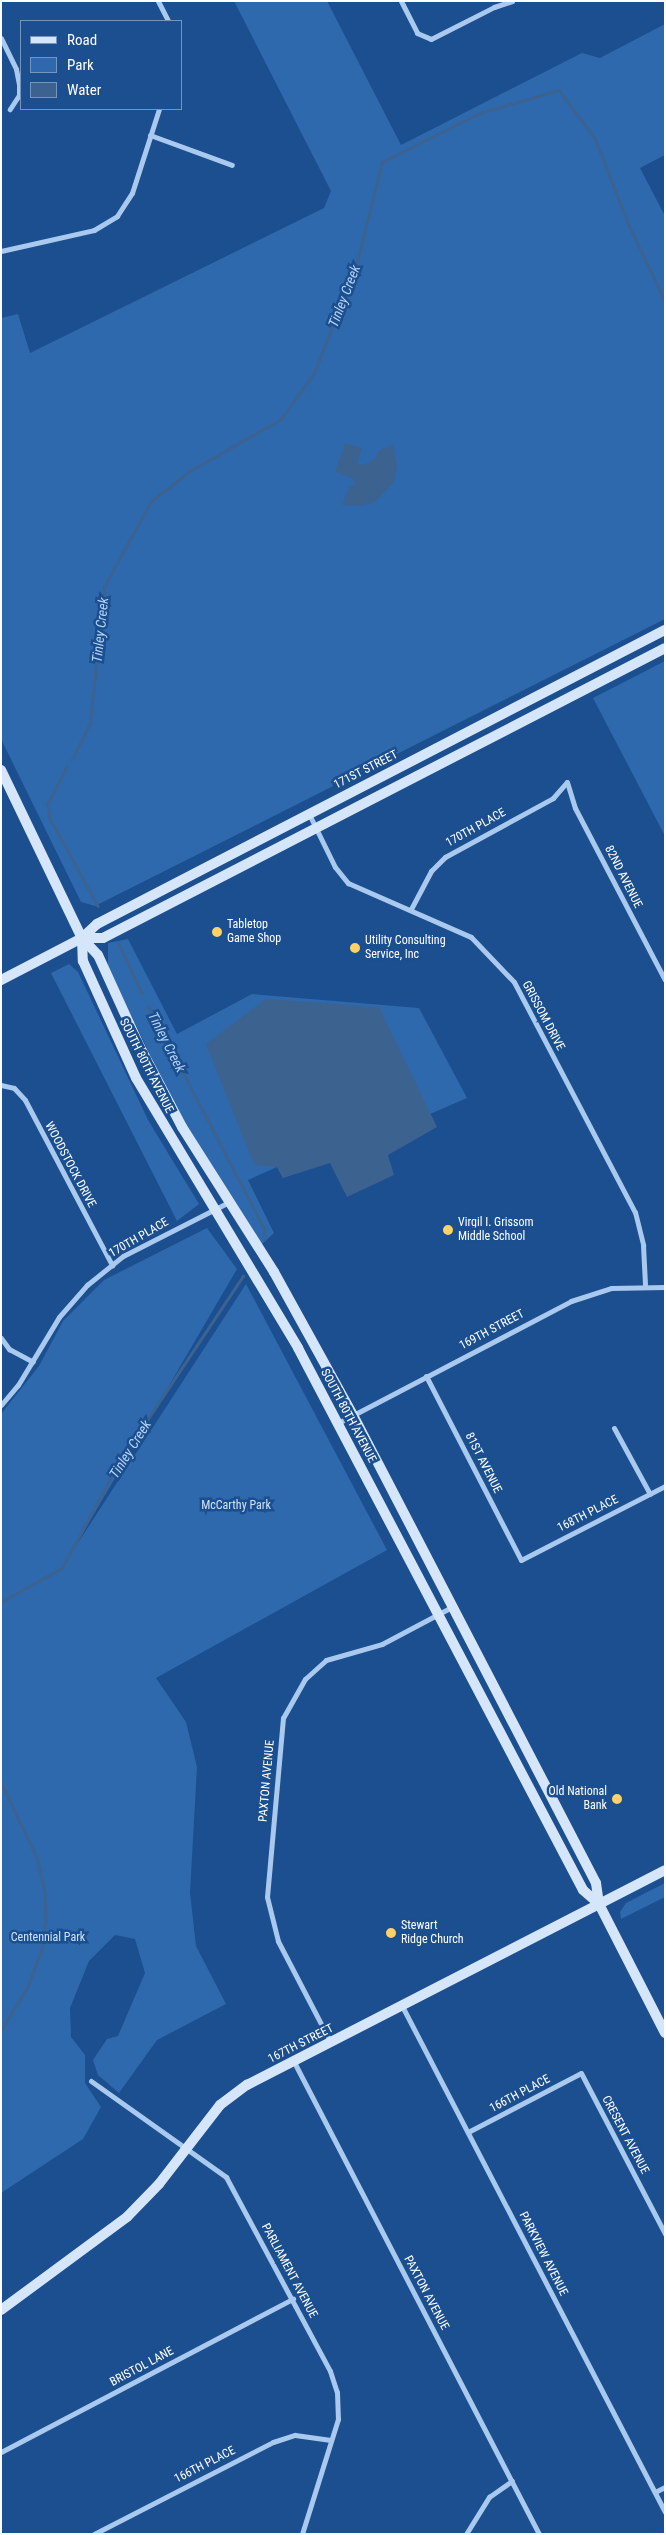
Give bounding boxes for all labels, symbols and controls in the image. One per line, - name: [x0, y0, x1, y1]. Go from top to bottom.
- legend: [20, 20, 182, 110]
- text: Road: [67, 31, 97, 49]
- text: Park: [67, 56, 94, 74]
- text: Water: [67, 81, 101, 99]
- water label: Tinley Creek: [324, 262, 364, 330]
- water label: Tinley Creek: [88, 597, 112, 663]
- street label: 171ST STREET: [331, 748, 401, 792]
- street label: 170TH PLACE: [444, 806, 508, 850]
- street label: 82ND AVENUE: [601, 843, 645, 911]
- place label: Tabletop Game Shop: [227, 918, 281, 946]
- marker: Tabletop Game Shop: [211, 926, 223, 938]
- place label: Utility Consulting Service, Inc: [365, 934, 446, 962]
- marker: Utility Consulting Service, Inc: [349, 942, 361, 954]
- street label: GRISSOM DRIVE: [519, 979, 567, 1053]
- water label: Tinley Creek: [145, 1009, 189, 1075]
- street label: SOUTH 80TH AVENUE: [116, 1016, 176, 1116]
- street label: WOODSTOCK DRIVE: [41, 1120, 99, 1210]
- street label: 170TH PLACE: [107, 1215, 171, 1261]
- place label: Virgil I. Grissom Middle School: [458, 1216, 534, 1244]
- marker: Virgil I. Grissom Middle School: [442, 1224, 454, 1236]
- street label: 169TH STREET: [457, 1307, 527, 1353]
- street label: SOUTH 80TH AVENUE: [317, 1367, 379, 1465]
- water label: Tinley Creek: [106, 1417, 154, 1481]
- street label: 81ST AVENUE: [462, 1430, 504, 1496]
- street label: 168TH PLACE: [555, 1493, 621, 1535]
- park label: McCarthy Park: [201, 1499, 271, 1513]
- street label: PAXTON AVENUE: [256, 1739, 278, 1823]
- place label: Old National Bank: [548, 1785, 607, 1813]
- marker: Old National Bank: [611, 1793, 623, 1805]
- place label: Stewart Ridge Church: [401, 1919, 464, 1947]
- marker: Stewart Ridge Church: [385, 1927, 397, 1939]
- park label: Centennial Park: [11, 1931, 85, 1945]
- street label: 167TH STREET: [266, 2021, 336, 2067]
- street label: 166TH PLACE: [487, 2072, 553, 2116]
- street label: CRESENT AVENUE: [598, 2093, 652, 2177]
- street label: PARKVIEW AVENUE: [516, 2210, 570, 2298]
- street label: PARLIAMENT AVENUE: [258, 2221, 320, 2321]
- street label: PAXTON AVENUE: [400, 2253, 452, 2333]
- street label: BRISTOL LANE: [108, 2344, 176, 2390]
- street label: 166TH PLACE: [172, 2444, 238, 2486]

